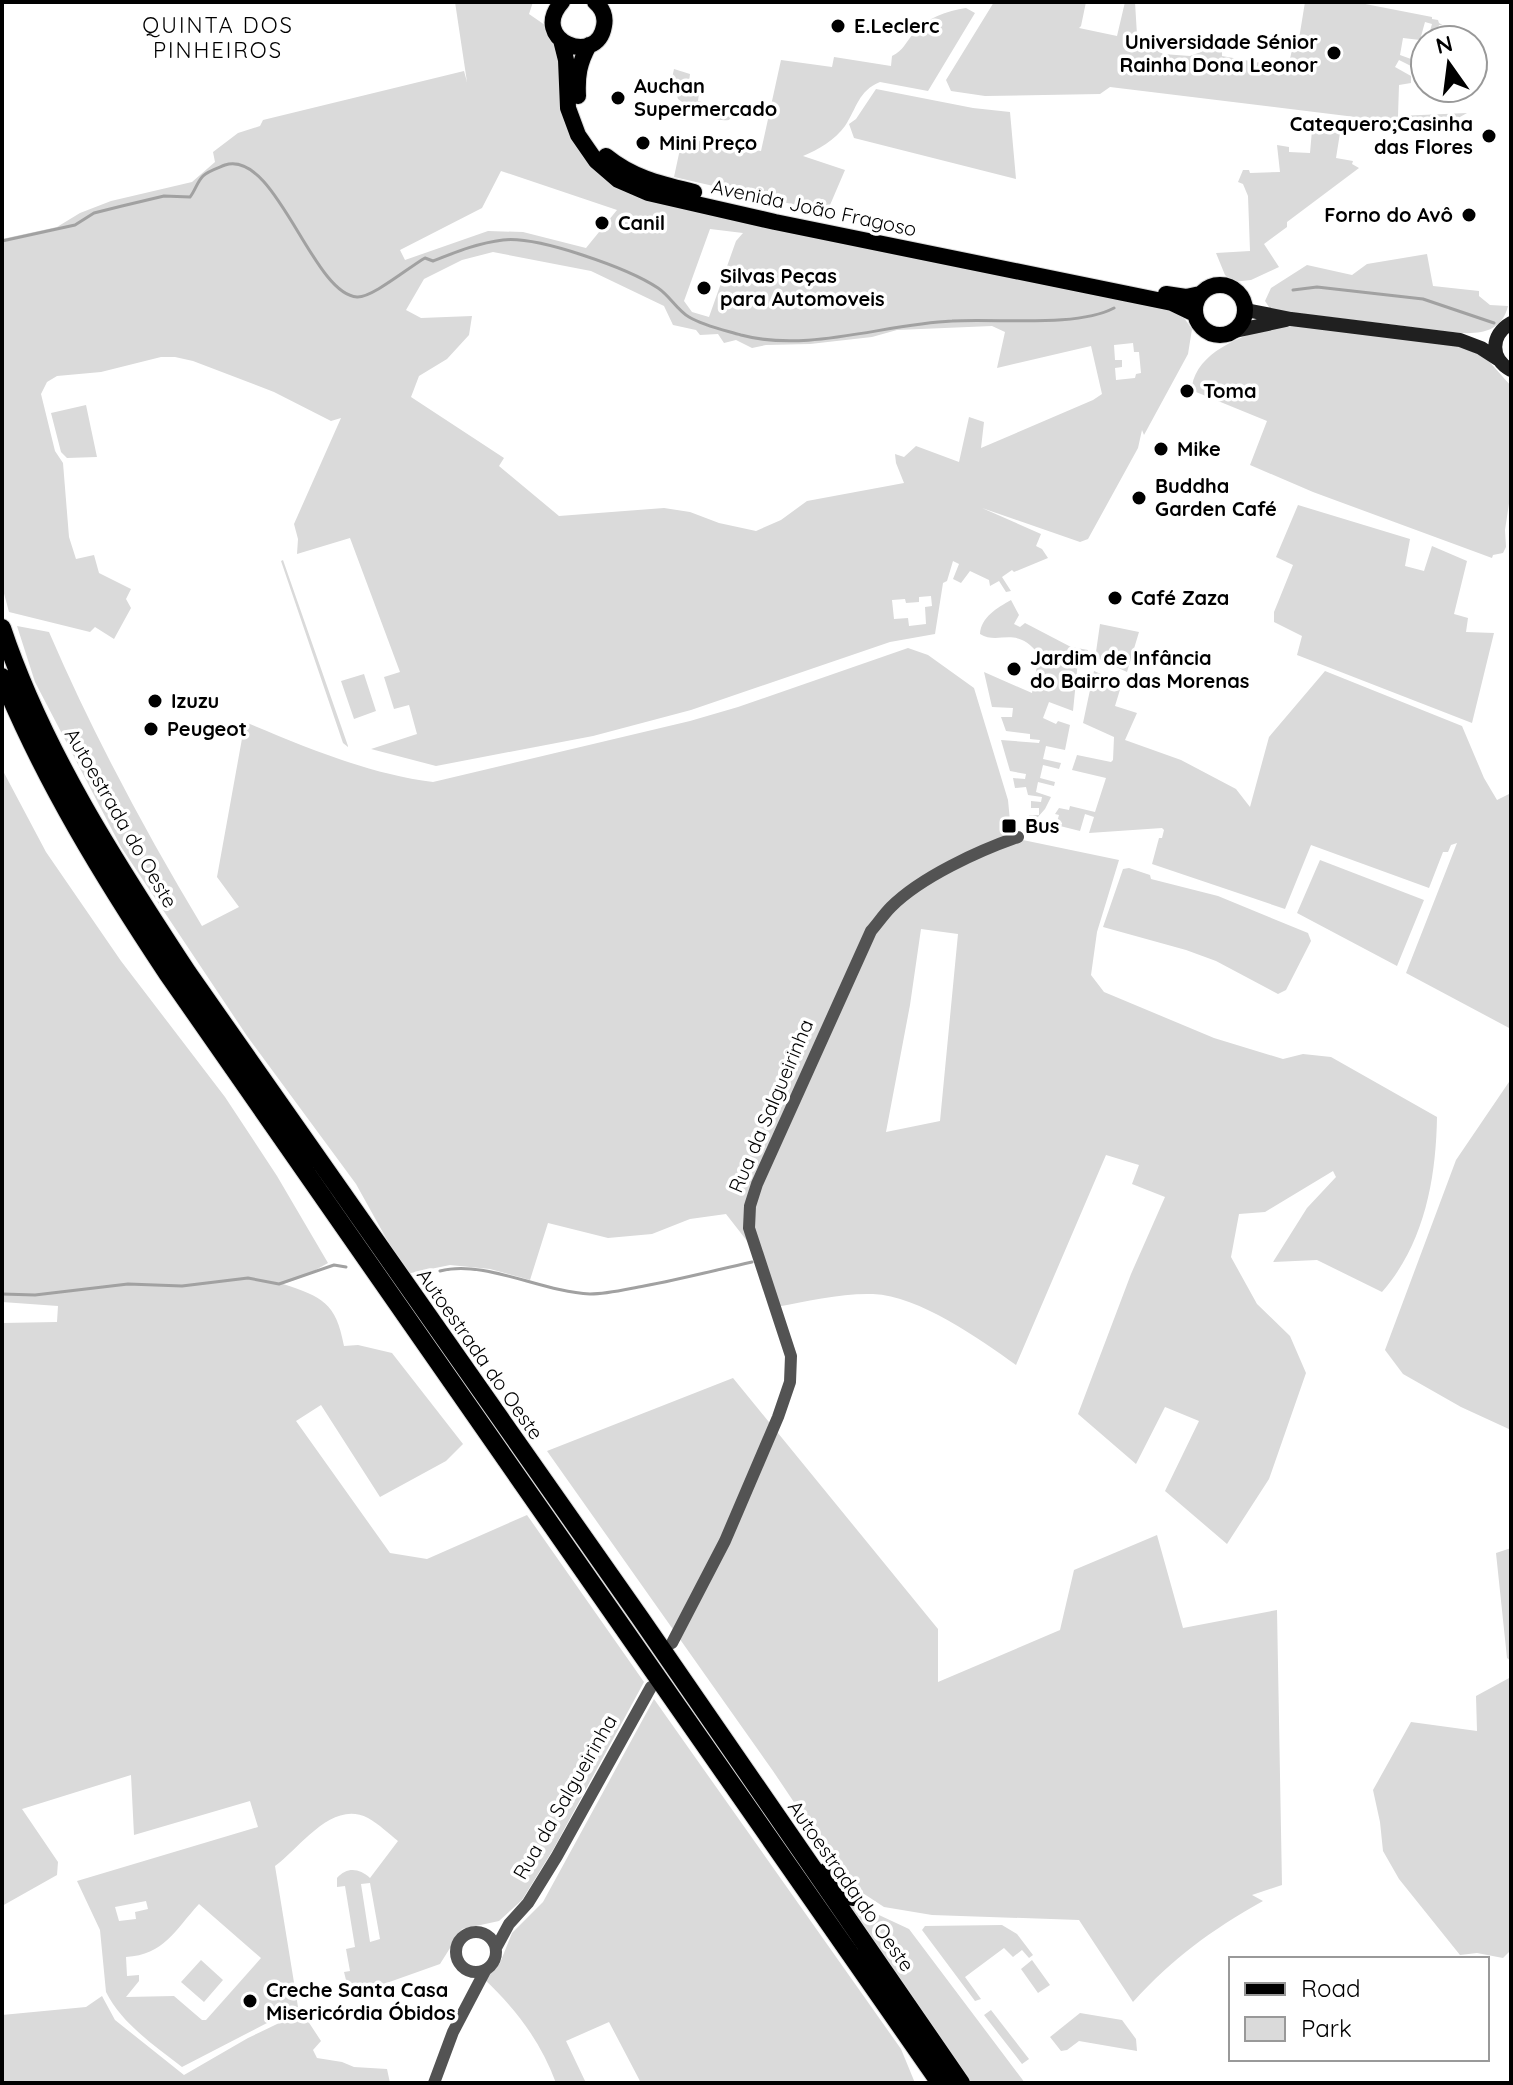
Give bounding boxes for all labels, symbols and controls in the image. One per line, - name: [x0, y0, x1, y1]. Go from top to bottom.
- district label: QUINTA DOS PINHEIROS: [142, 11, 294, 64]
- place label: E.Leclerc: [854, 13, 940, 38]
- marker: E.Leclerc: [829, 17, 847, 35]
- north arrow: [1409, 24, 1489, 104]
- place label: Universidade Sénior Rainha Dona Leonor: [1119, 29, 1318, 77]
- text: N: [1433, 29, 1455, 60]
- marker: Universidade Sénior Rainha Dona Leonor: [1325, 44, 1343, 62]
- place label: Auchan Supermercado: [634, 73, 777, 121]
- marker: Auchan Supermercado: [609, 89, 627, 107]
- place label: Catequero;Casinha das Flores: [1290, 111, 1473, 159]
- marker: Catequero;Casinha das Flores: [1480, 127, 1498, 145]
- place label: Mini Preço: [659, 130, 757, 155]
- marker: Mini Preço: [634, 134, 652, 152]
- street label: Avenida João Fragoso: [709, 174, 919, 241]
- place label: Forno do Avô: [1324, 202, 1453, 227]
- marker: Forno do Avô: [1460, 206, 1478, 224]
- place label: Canil: [618, 210, 665, 235]
- marker: Canil: [593, 214, 611, 232]
- place label: Silvas Peças para Automoveis: [720, 263, 885, 311]
- marker: Silvas Peças para Automoveis: [695, 279, 713, 297]
- place label: Toma: [1203, 378, 1257, 403]
- marker: Toma: [1178, 382, 1196, 400]
- place label: Mike: [1177, 436, 1221, 461]
- marker: Mike: [1152, 440, 1170, 458]
- place label: Buddha Garden Café: [1155, 473, 1277, 521]
- marker: Buddha Garden Café: [1130, 489, 1148, 507]
- place label: Café Zaza: [1131, 585, 1229, 610]
- marker: Café Zaza: [1106, 589, 1124, 607]
- place label: Jardim de Infância do Bairro das Morenas: [1030, 645, 1249, 693]
- marker: Jardim de Infância do Bairro das Morenas: [1005, 660, 1023, 678]
- place label: Izuzu: [171, 688, 219, 713]
- marker: Izuzu: [146, 692, 164, 710]
- place label: Peugeot: [167, 716, 247, 741]
- marker: Peugeot: [142, 720, 160, 738]
- street label: Autoestrada do Oeste: [60, 723, 183, 912]
- place label: Bus: [1025, 813, 1059, 838]
- marker: Bus: [1000, 817, 1018, 835]
- street label: Rua da Salgueirinha: [723, 1015, 818, 1196]
- street label: Autoestrada do Oeste: [412, 1263, 549, 1444]
- street label: Rua da Salgueirinha: [507, 1710, 622, 1884]
- street label: Autoestrada do Oeste: [783, 1795, 920, 1976]
- legend: [1229, 1957, 1489, 2061]
- text: Road: [1301, 1973, 1361, 2003]
- place label: Creche Santa Casa Misericórdia Óbidos: [266, 1977, 456, 2025]
- marker: Creche Santa Casa Misericórdia Óbidos: [241, 1992, 259, 2010]
- text: Park: [1301, 2013, 1352, 2043]

